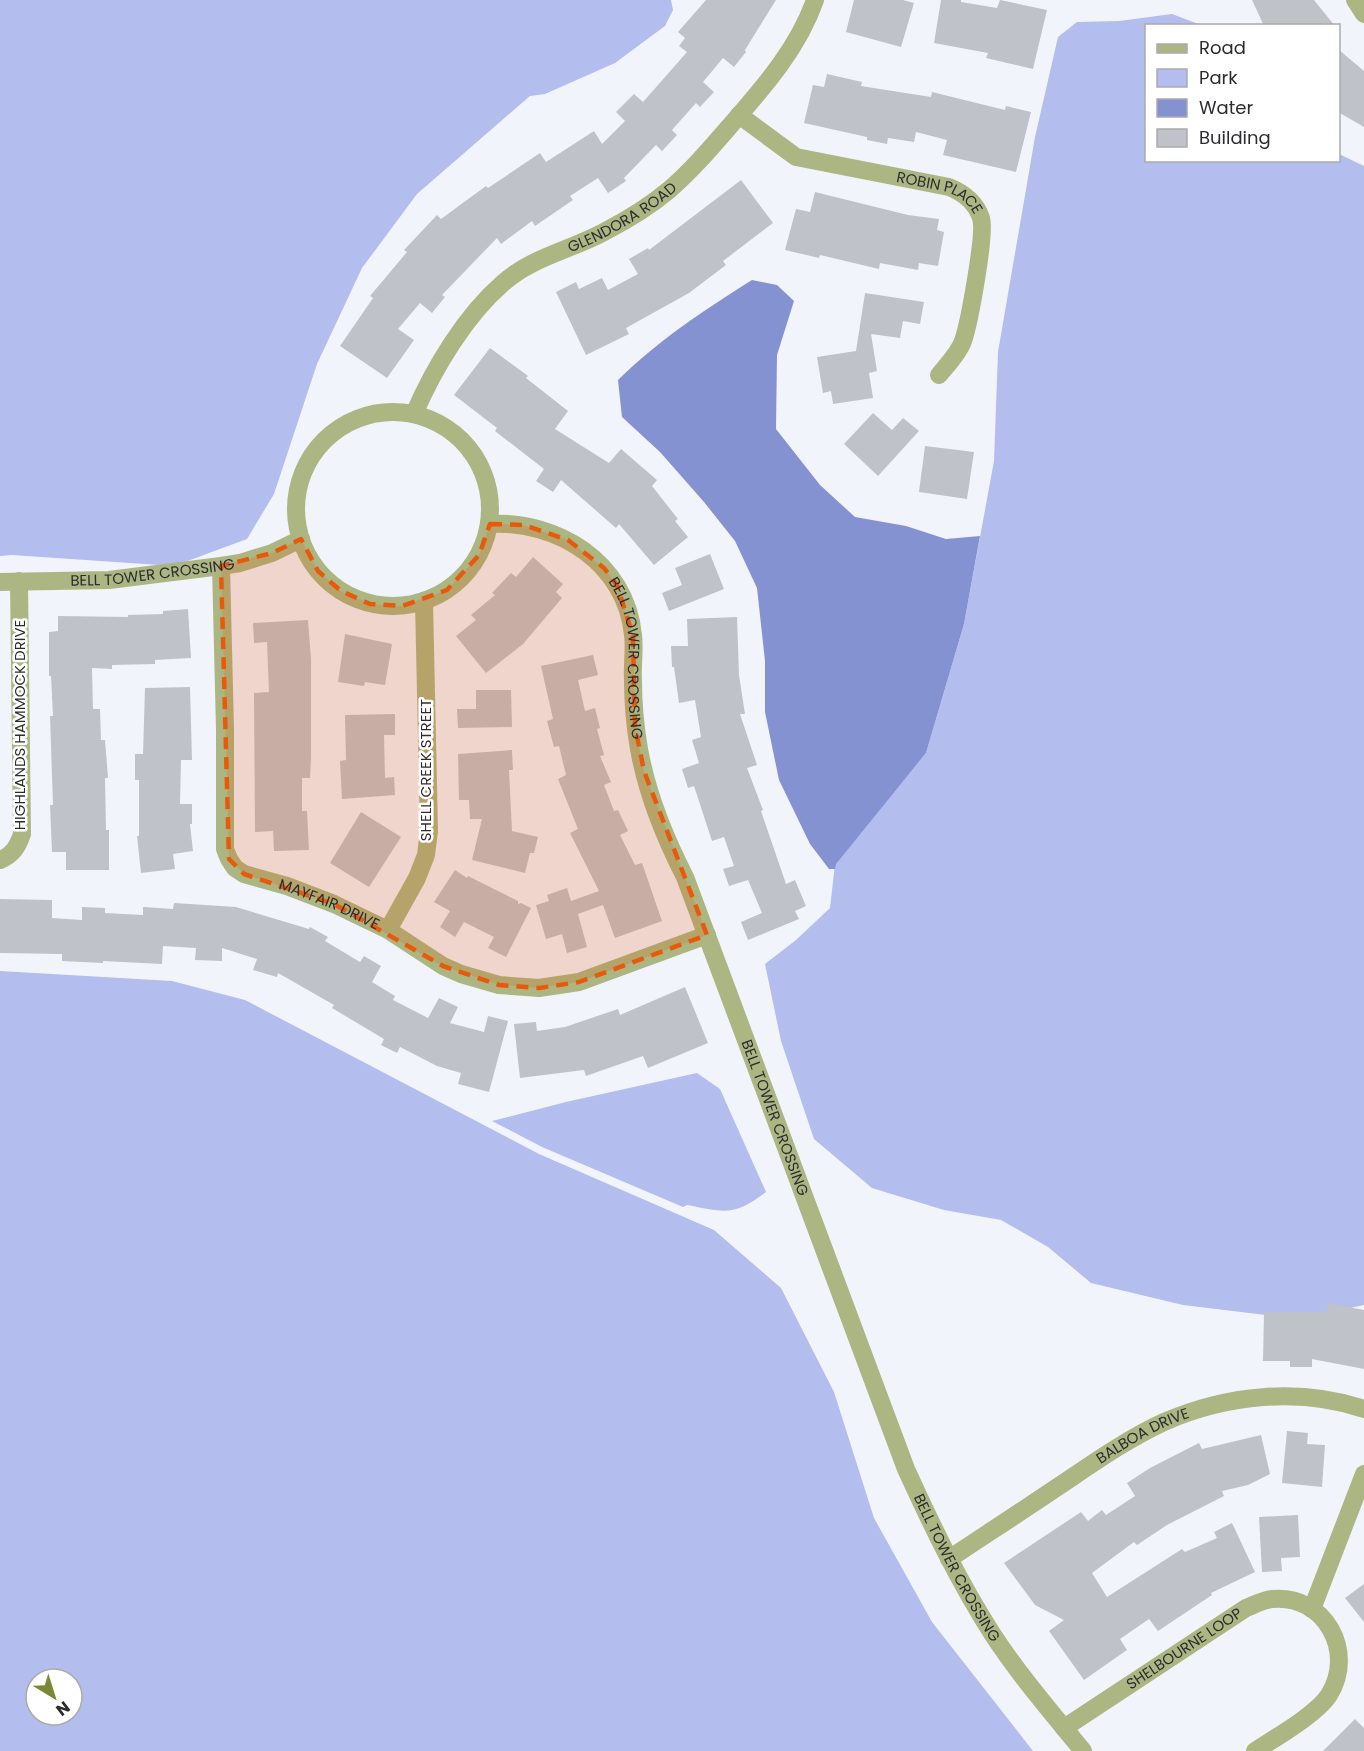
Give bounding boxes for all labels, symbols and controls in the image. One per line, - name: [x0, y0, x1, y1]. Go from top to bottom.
- legend: [1145, 24, 1340, 162]
- text: Road: [1199, 35, 1246, 60]
- text: Park: [1199, 65, 1238, 90]
- text: Water: [1199, 95, 1253, 120]
- text: Building: [1199, 125, 1271, 150]
- street label: ROBIN PLACE: [895, 166, 988, 217]
- street label: GLENDORA ROAD: [564, 177, 681, 257]
- street label: BELL TOWER CROSSING: [70, 553, 237, 591]
- street label: BELL TOWER CROSSING: [604, 573, 648, 741]
- street label: HIGHLANDS HAMMOCK DRIVE: [9, 620, 30, 830]
- street label: SHELL CREEK STREET: [415, 699, 436, 841]
- street label: MAYFAIR DRIVE: [277, 873, 383, 934]
- street label: BELL TOWER CROSSING: [737, 1036, 814, 1199]
- street label: BALBOA DRIVE: [1092, 1402, 1192, 1468]
- street label: BELL TOWER CROSSING: [909, 1490, 1006, 1646]
- street label: SHELBOURNE LOOP: [1122, 1602, 1246, 1694]
- north arrow: [24, 1667, 84, 1727]
- text: N: [51, 1696, 75, 1721]

